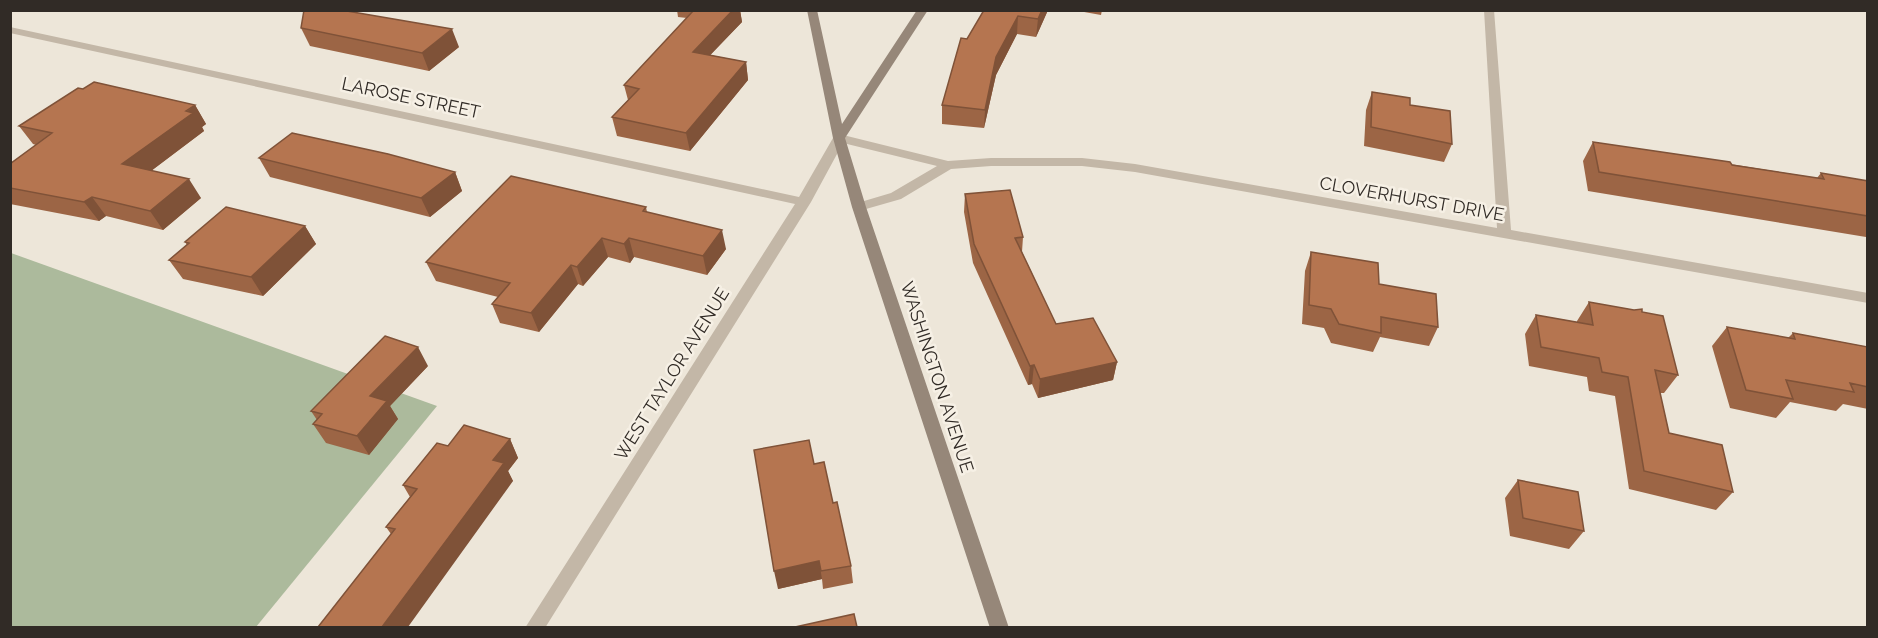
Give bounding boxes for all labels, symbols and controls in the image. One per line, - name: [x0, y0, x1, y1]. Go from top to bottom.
- street label: LAROSE STREET: [340, 73, 482, 122]
- street label: CLOVERHURST DRIVE: [1318, 172, 1506, 225]
- street label: WASHINGTON AVENUE: [897, 279, 978, 475]
- street label: WEST TAYLOR AVENUE: [610, 284, 733, 464]

